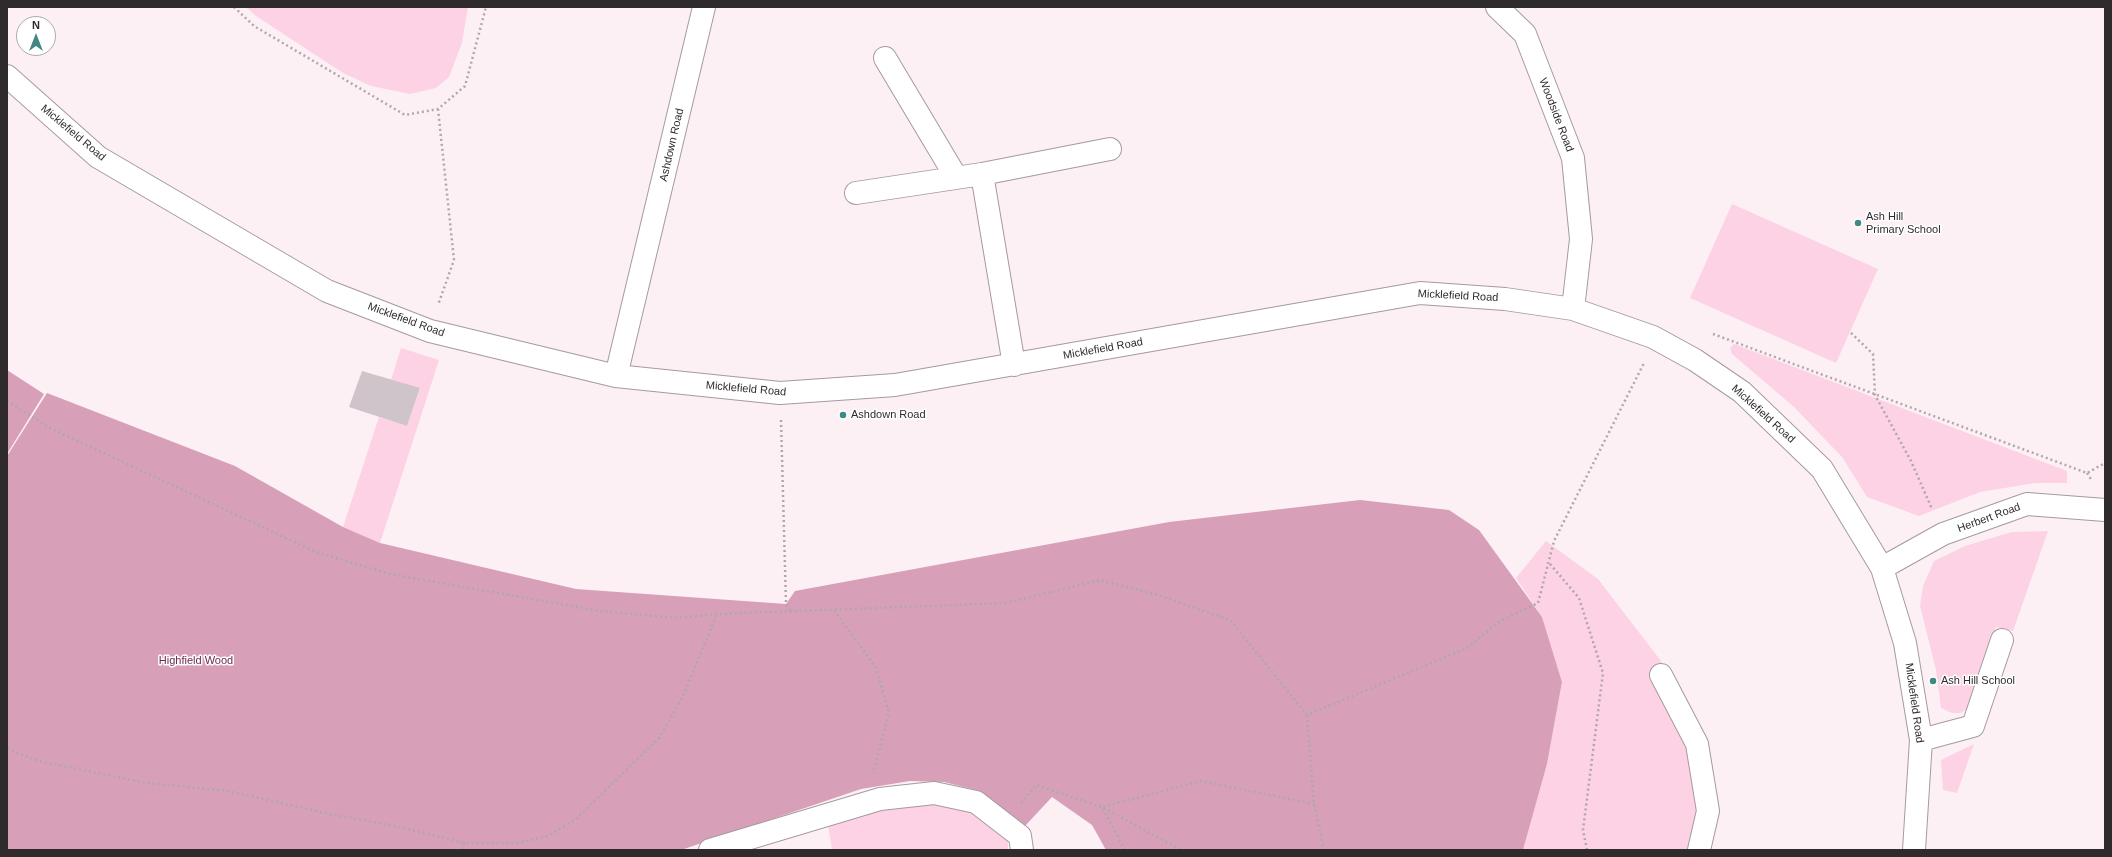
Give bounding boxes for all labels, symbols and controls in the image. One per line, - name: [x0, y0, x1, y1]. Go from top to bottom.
- north arrow: [16, 16, 56, 56]
- text: N: [32, 19, 40, 31]
- street label: Woodside Road: [1536, 76, 1576, 154]
- street label: Micklefield Road: [38, 102, 108, 164]
- street label: Ashdown Road: [657, 107, 687, 183]
- place label: Ash Hill Primary School: [1866, 210, 1941, 236]
- marker: Ash Hill Primary School: [1853, 218, 1863, 228]
- street label: Micklefield Road: [1417, 287, 1499, 305]
- street label: Micklefield Road: [366, 300, 446, 340]
- street label: Micklefield Road: [1062, 335, 1144, 363]
- street label: Micklefield Road: [705, 379, 787, 399]
- street label: Micklefield Road: [1729, 382, 1797, 446]
- place label: Ashdown Road: [851, 408, 926, 422]
- marker: Ashdown Road: [838, 410, 848, 420]
- street label: Herbert Road: [1956, 501, 2022, 535]
- park label: Highfield Wood: [159, 654, 233, 668]
- street label: Micklefield Road: [1902, 662, 1926, 744]
- place label: Ash Hill School: [1941, 674, 2015, 688]
- marker: Ash Hill School: [1928, 676, 1938, 686]

